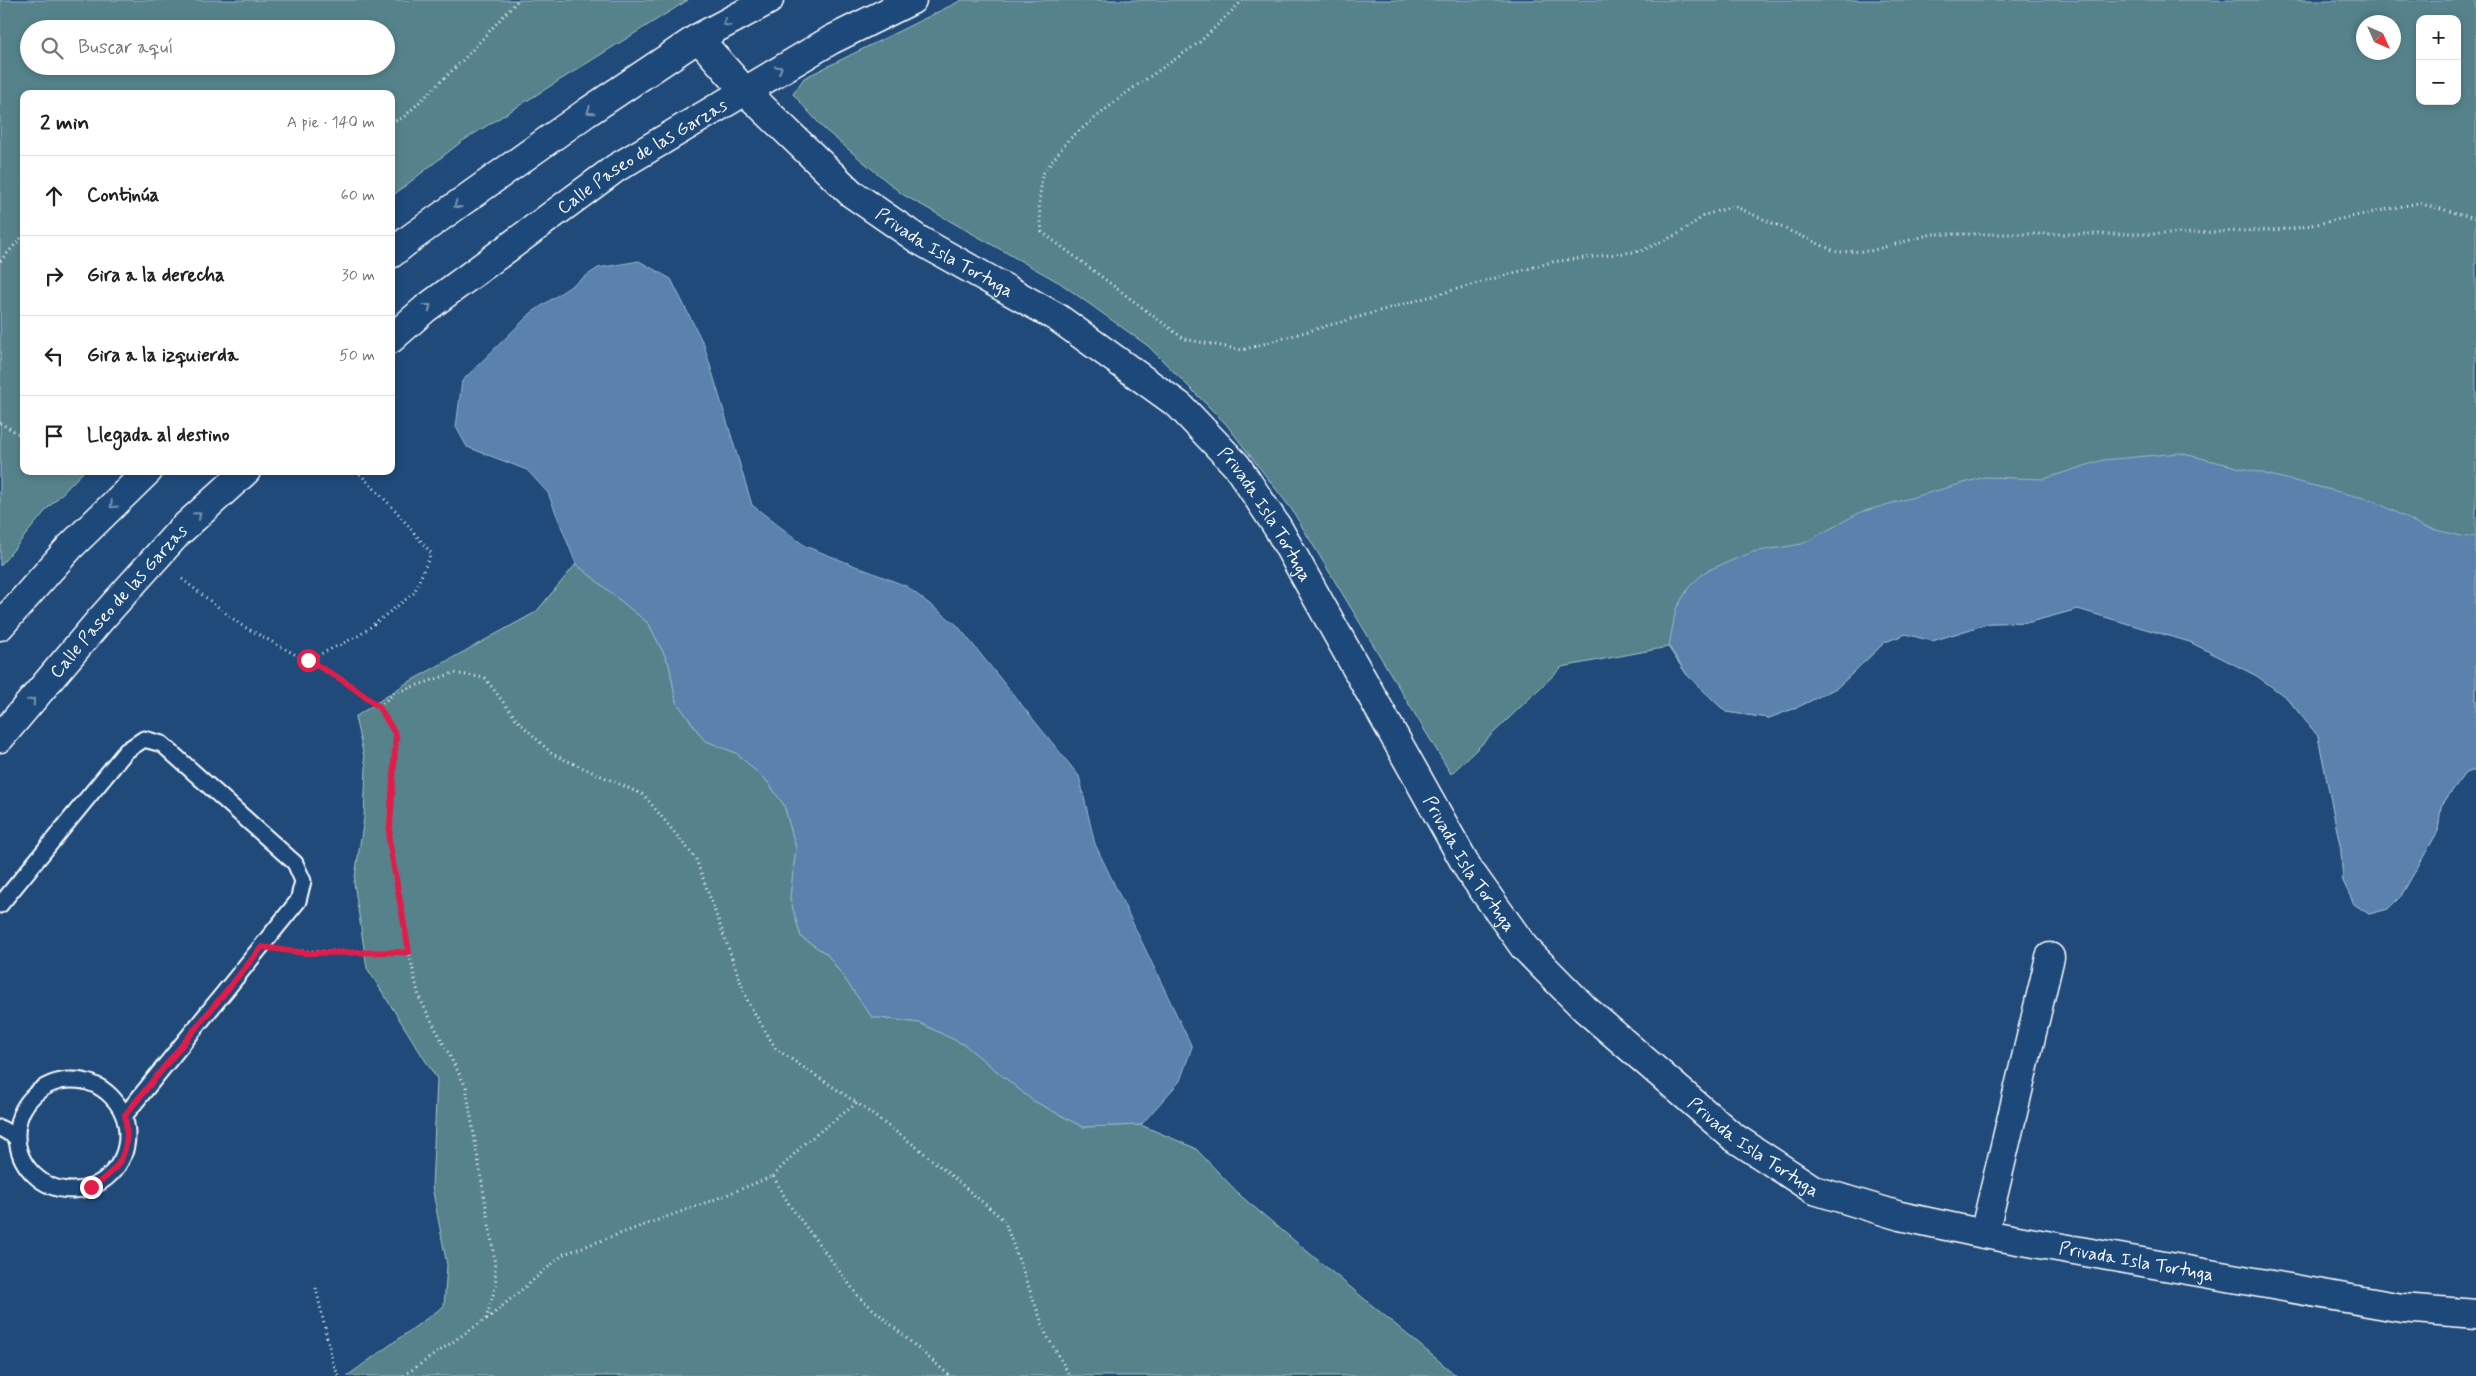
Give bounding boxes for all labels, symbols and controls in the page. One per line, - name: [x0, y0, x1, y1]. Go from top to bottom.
- north arrow: [2356, 15, 2401, 60]
- map controls: [2416, 15, 2461, 105]
- button: +: [2416, 15, 2461, 60]
- one-way arrow: [722, 17, 731, 27]
- search box: [20, 20, 395, 75]
- icon: search: [38, 34, 66, 62]
- text: Buscar aquí: [78, 35, 173, 60]
- button: −: [2416, 60, 2461, 105]
- one-way arrow: [774, 66, 783, 76]
- street label: Calle Paseo de las Garzas: [553, 94, 732, 220]
- one-way arrow: [586, 105, 595, 114]
- text: 2 min: [40, 109, 89, 137]
- text: A pie · 140 m: [287, 112, 375, 133]
- icon: ahead: [40, 182, 68, 210]
- text: Continúa: [87, 183, 159, 208]
- text: 60 m: [341, 185, 375, 206]
- one-way arrow: [453, 199, 463, 208]
- street label: Privada Isla Tortuga: [870, 203, 1018, 304]
- icon: right: [40, 262, 68, 290]
- text: Gira a la derecha: [87, 263, 225, 288]
- text: 30 m: [342, 265, 375, 286]
- one-way arrow: [422, 305, 431, 313]
- icon: left: [40, 342, 68, 370]
- text: Gira a la izquierda: [87, 343, 238, 368]
- text: 50 m: [339, 345, 375, 366]
- icon: arrive: [40, 422, 68, 450]
- text: Llegada al destino: [87, 423, 229, 448]
- street label: Privada Isla Tortuga: [1212, 442, 1317, 587]
- one-way arrow: [109, 499, 118, 508]
- one-way arrow: [193, 512, 202, 521]
- street label: Calle Paseo de las Garzas: [45, 519, 193, 684]
- route start: [297, 649, 320, 672]
- one-way arrow: [26, 698, 34, 707]
- street label: Privada Isla Tortuga: [1417, 792, 1520, 937]
- street label: Privada Isla Tortuga: [1682, 1092, 1823, 1203]
- route end: [80, 1176, 103, 1199]
- street label: Privada Isla Tortuga: [2057, 1237, 2216, 1287]

